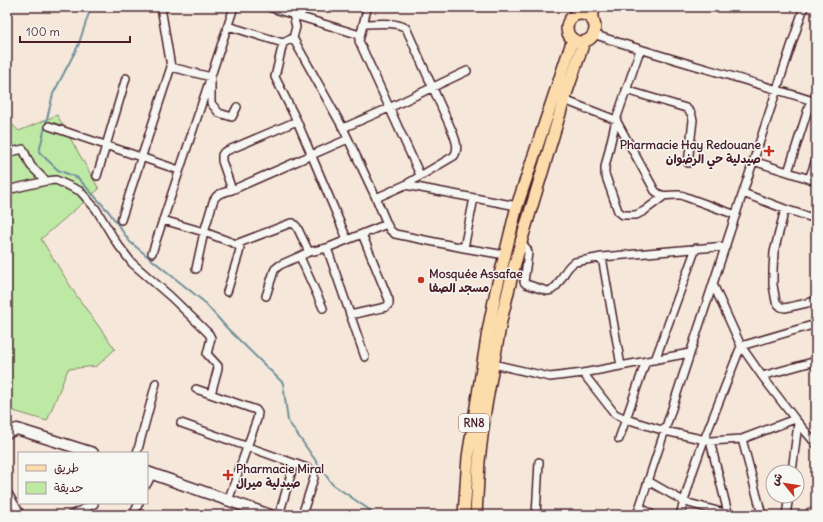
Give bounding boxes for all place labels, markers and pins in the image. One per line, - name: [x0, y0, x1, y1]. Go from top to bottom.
- place label: Pharmacie Hay Redouane صيدلية حي الرضوان: [620, 137, 762, 170]
- marker: Pharmacie Hay Redouane صيدلية حي الرضوان: [764, 146, 774, 156]
- place label: Mosquée Assafae مسجد الصفا: [429, 266, 523, 295]
- marker: Mosquée Assafae مسجد الصفا: [416, 275, 426, 285]
- place label: Pharmacie Miral صيدلية ميرال: [236, 461, 324, 490]
- marker: Pharmacie Miral صيدلية ميرال: [223, 470, 233, 480]

